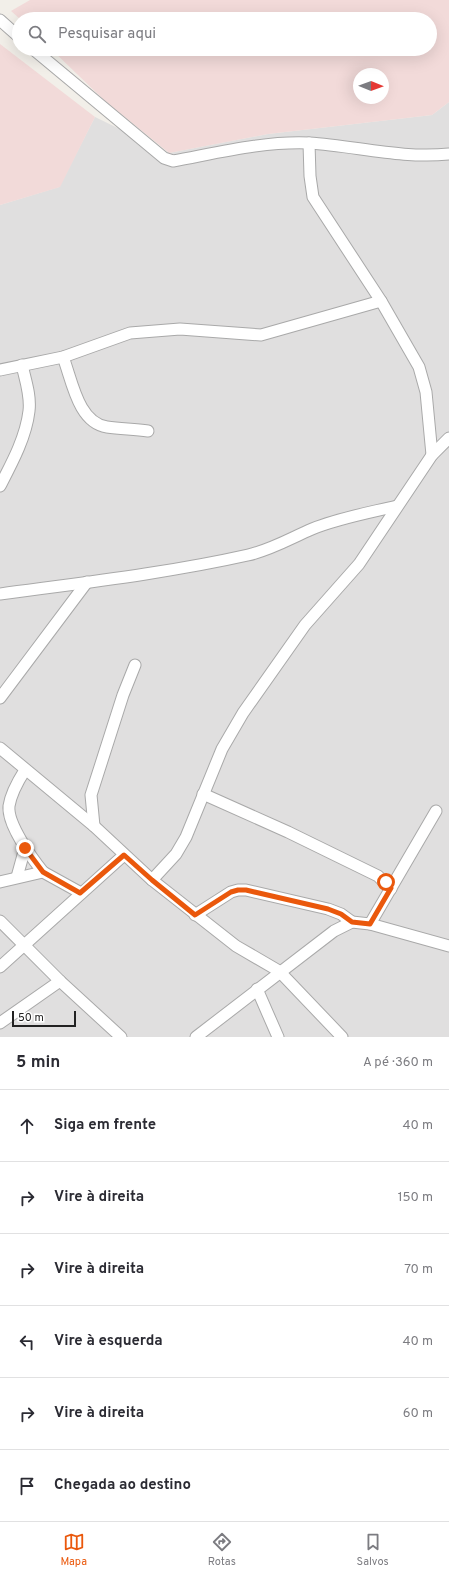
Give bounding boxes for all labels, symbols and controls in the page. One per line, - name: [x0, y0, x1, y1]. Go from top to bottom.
- search box: [12, 12, 437, 56]
- icon: search: [26, 23, 48, 45]
- text: Pesquisar aqui: [58, 25, 156, 44]
- north arrow: [353, 68, 389, 104]
- route end: [16, 839, 34, 857]
- route start: [377, 873, 395, 891]
- scale bar: [12, 1009, 76, 1028]
- text: 50 m: [18, 1011, 44, 1025]
- text: 5 min: [16, 1052, 60, 1074]
- text: A pé · 360 m: [363, 1055, 433, 1071]
- icon: ahead: [16, 1115, 38, 1137]
- text: Siga em frente: [54, 1116, 156, 1135]
- text: 40 m: [403, 1118, 433, 1134]
- icon: right: [16, 1187, 38, 1209]
- text: Vire à direita: [54, 1188, 144, 1207]
- text: 150 m: [398, 1190, 433, 1206]
- icon: right: [16, 1259, 38, 1281]
- text: Vire à direita: [54, 1260, 144, 1279]
- text: 70 m: [404, 1262, 433, 1278]
- icon: left: [16, 1331, 38, 1353]
- text: Vire à esquerda: [54, 1332, 163, 1351]
- text: 40 m: [403, 1334, 433, 1350]
- icon: right: [16, 1403, 38, 1425]
- text: Vire à direita: [54, 1404, 144, 1423]
- text: 60 m: [403, 1406, 433, 1422]
- icon: arrive: [16, 1475, 38, 1497]
- text: Chegada ao destino: [54, 1476, 191, 1495]
- tab: Mapa: [60, 1531, 87, 1569]
- tab: Rotas: [208, 1531, 236, 1569]
- tab: Salvos: [357, 1531, 389, 1569]

